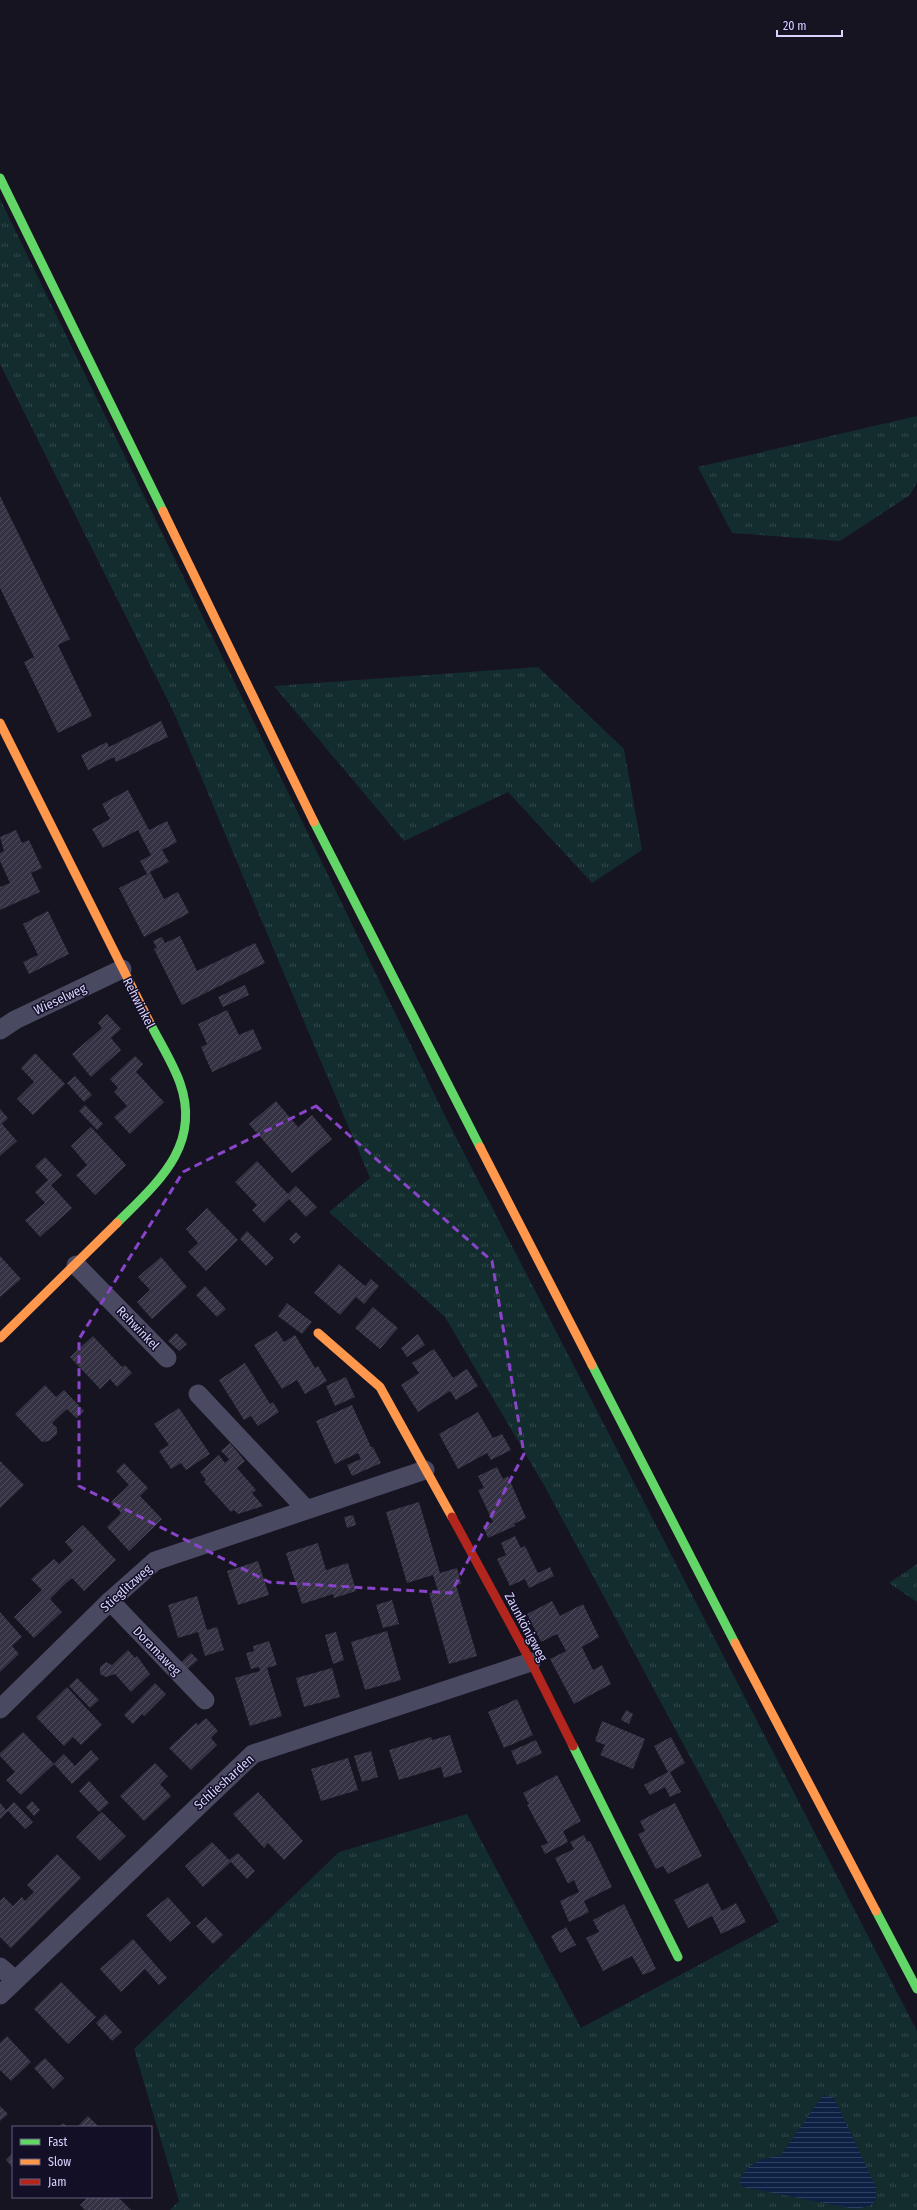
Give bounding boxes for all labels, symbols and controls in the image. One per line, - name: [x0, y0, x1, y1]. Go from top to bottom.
- scale bar: [777, 12, 842, 38]
- text: 20 m: [783, 19, 807, 33]
- street label: Rehwinkel: [120, 975, 158, 1031]
- street label: Wieselweg: [32, 980, 89, 1018]
- street label: Rehwinkel: [114, 1303, 163, 1353]
- street label: Stieglitzweg: [97, 1561, 155, 1615]
- street label: Zaunkönigweg: [502, 1590, 551, 1665]
- street label: Doramaweg: [130, 1623, 185, 1679]
- street label: Schliesharden: [191, 1751, 257, 1813]
- legend: [12, 2126, 152, 2198]
- text: Fast: [48, 2135, 67, 2149]
- text: Slow: [48, 2155, 71, 2169]
- text: Jam: [48, 2175, 66, 2189]

